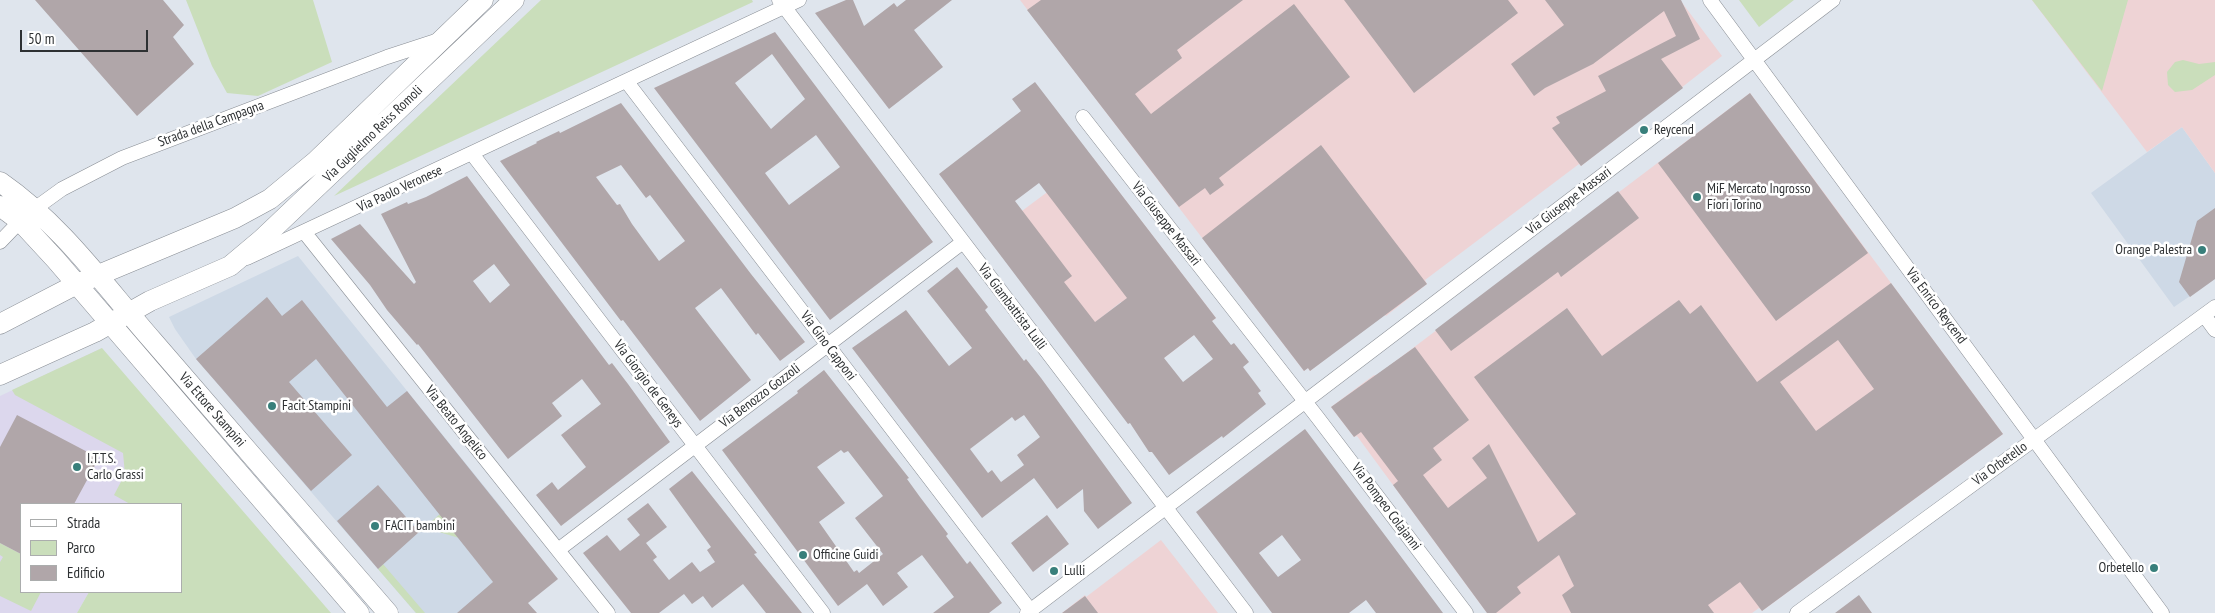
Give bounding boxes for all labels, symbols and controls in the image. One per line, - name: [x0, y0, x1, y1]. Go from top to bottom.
- scale bar: [22, 20, 150, 52]
- text: 50 m: [28, 29, 54, 48]
- street label: Via Guglielmo Reiss Romoli: [320, 82, 426, 186]
- street label: Strada della Campagna: [156, 97, 266, 151]
- place label: Reycend: [1654, 122, 1694, 138]
- marker: Reycend: [1638, 124, 1650, 136]
- street label: Via Paolo Veronese: [355, 162, 445, 216]
- street label: Via Giuseppe Massari: [1523, 164, 1615, 238]
- street label: Via Giuseppe Massari: [1128, 179, 1204, 269]
- place label: MiF Mercato Ingrosso Fiori Torino: [1707, 181, 1810, 213]
- marker: MiF Mercato Ingrosso Fiori Torino: [1691, 191, 1703, 203]
- place label: Orange Palestra: [2115, 242, 2192, 258]
- marker: Orange Palestra: [2196, 244, 2208, 256]
- street label: Via Giambattista Lulli: [974, 261, 1050, 353]
- street label: Via Enrico Reycend: [1902, 265, 1970, 347]
- street label: Via Gino Capponi: [796, 308, 860, 384]
- street label: Via Giorgio de Geneys: [610, 337, 686, 431]
- street label: Via Benozzo Gozzoli: [716, 360, 804, 432]
- street label: Via Ettore Stampini: [175, 369, 249, 451]
- street label: Via Beato Angelico: [421, 383, 491, 463]
- place label: Facit Stampini: [282, 398, 351, 414]
- marker: Facit Stampini: [266, 400, 278, 412]
- street label: Via Orbetello: [1969, 439, 2031, 489]
- place label: I.T.T.S. Carlo Grassi: [87, 451, 144, 484]
- street label: Via Pompeo Colajanni: [1348, 460, 1424, 554]
- marker: I.T.T.S. Carlo Grassi: [71, 461, 83, 473]
- legend: [20, 503, 182, 593]
- text: Strada: [67, 513, 100, 532]
- place label: FACIT bambini: [385, 518, 455, 534]
- marker: FACIT bambini: [369, 520, 381, 532]
- text: Parco: [67, 538, 95, 557]
- place label: Officine Guidi: [813, 547, 878, 563]
- marker: Officine Guidi: [797, 549, 809, 561]
- place label: Orbetello: [2099, 560, 2144, 576]
- marker: Orbetello: [2148, 562, 2160, 574]
- text: Edificio: [67, 563, 105, 582]
- place label: Lulli: [1064, 563, 1085, 579]
- marker: Lulli: [1048, 565, 1060, 577]

